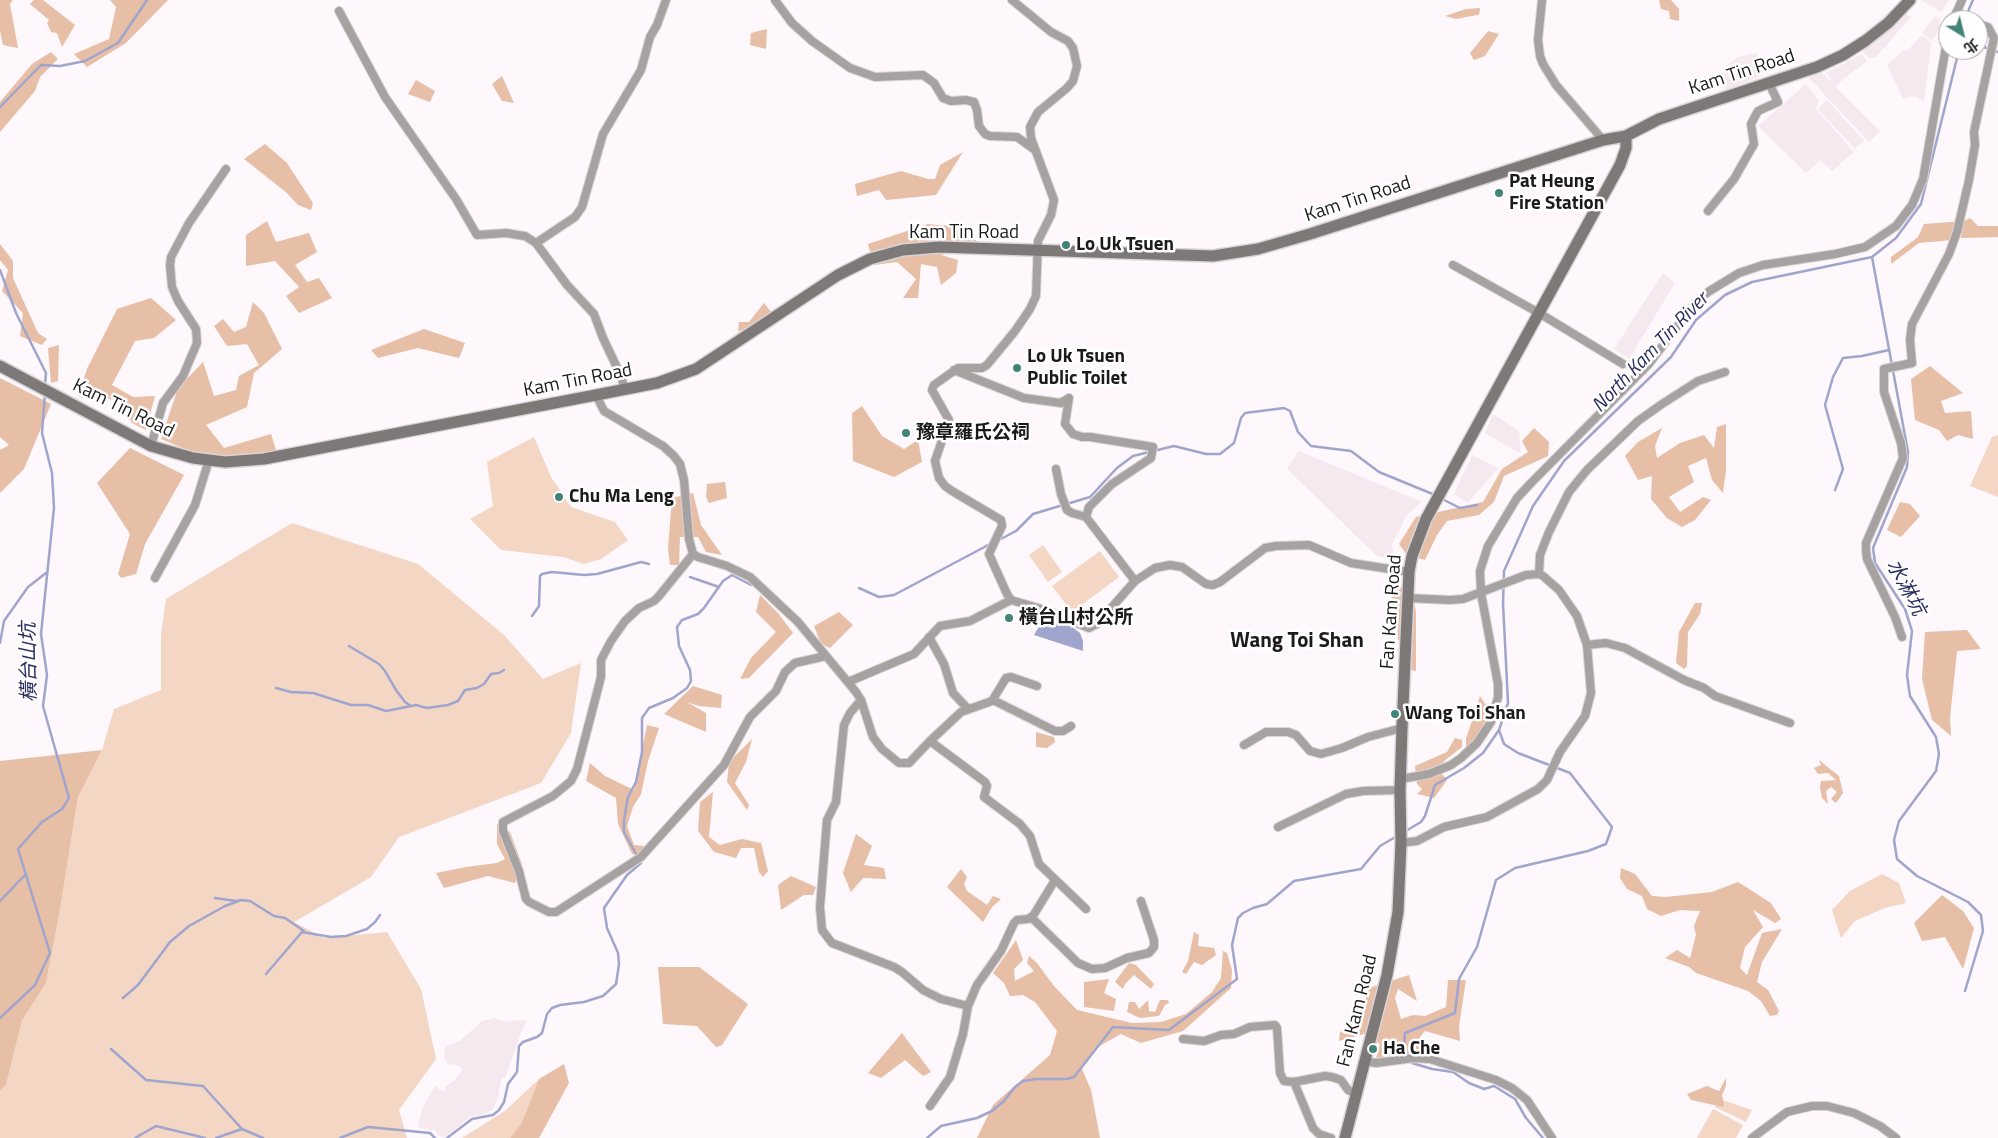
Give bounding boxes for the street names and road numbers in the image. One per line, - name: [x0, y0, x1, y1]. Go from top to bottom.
- street label: Kam Tin Road: [1686, 45, 1798, 101]
- street label: Kam Tin Road: [1302, 172, 1414, 228]
- street label: Kam Tin Road: [909, 222, 1019, 244]
- street label: Kam Tin Road: [522, 359, 634, 403]
- street label: Kam Tin Road: [69, 375, 177, 443]
- street label: Fan Kam Road: [1377, 554, 1407, 670]
- street label: Fan Kam Road: [1333, 953, 1383, 1069]

